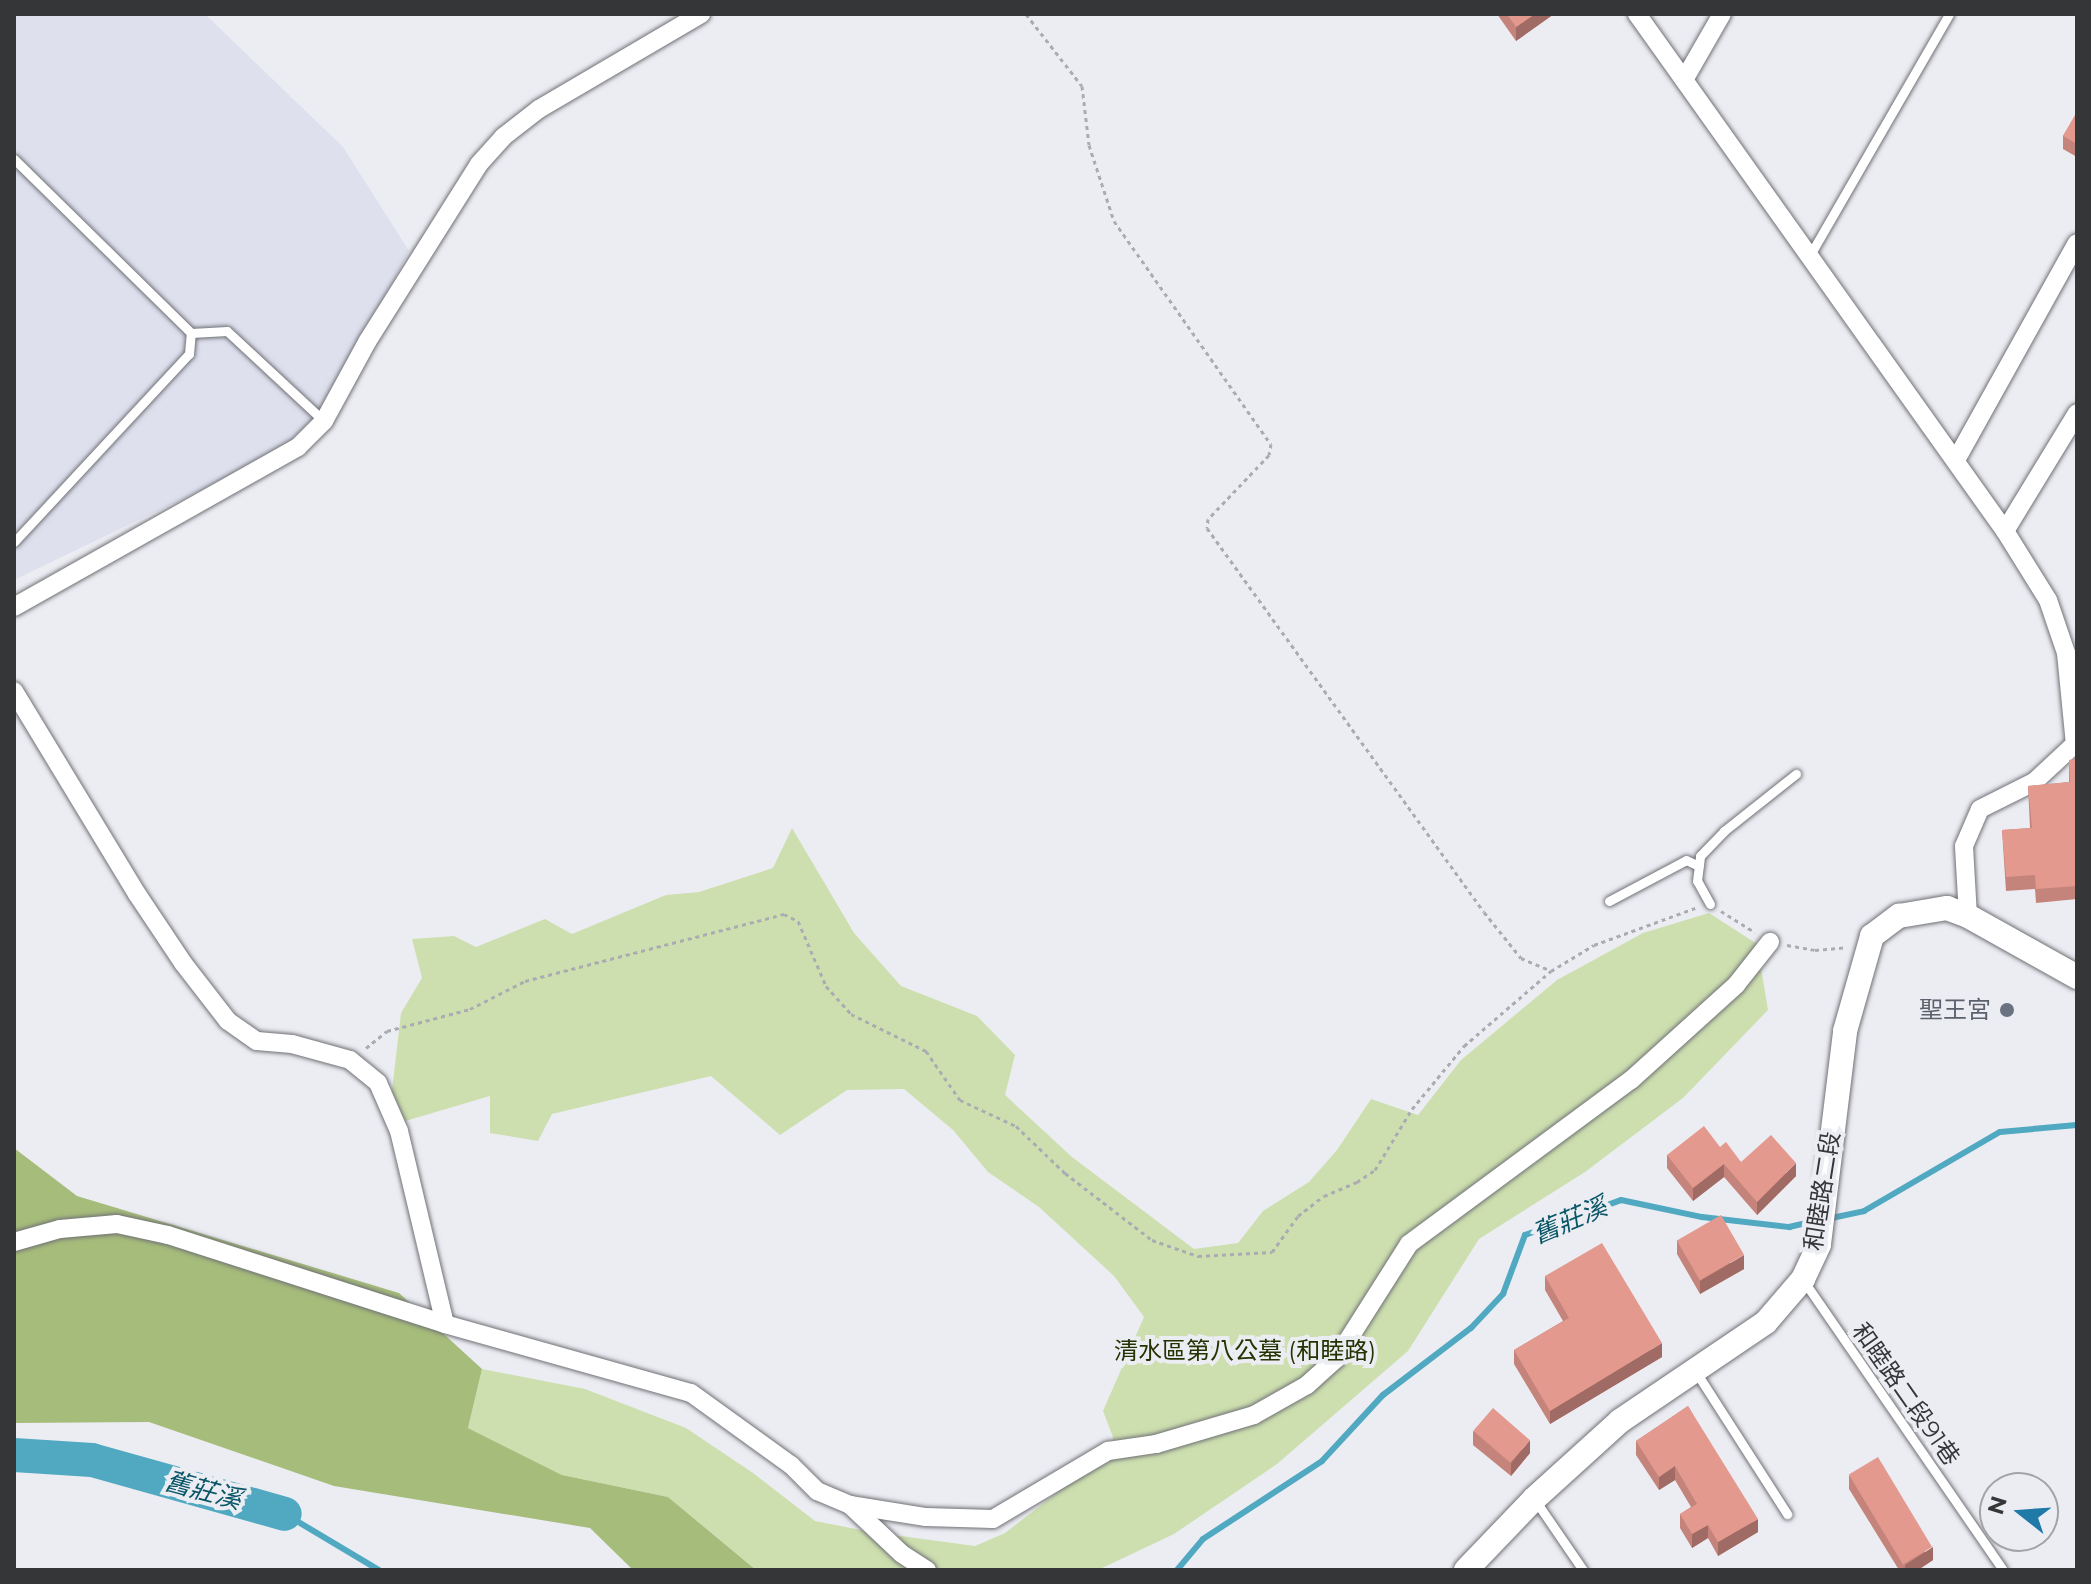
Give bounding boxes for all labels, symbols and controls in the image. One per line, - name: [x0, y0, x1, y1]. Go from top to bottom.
- place label: 聖王宮: [1919, 996, 1991, 1024]
- marker: 聖王宮: [1998, 1001, 2016, 1019]
- street label: 和睦路二段: [1798, 1129, 1846, 1253]
- water label: 舊莊溪: [1528, 1191, 1612, 1251]
- street label: 和睦路二段91巷: [1846, 1317, 1966, 1471]
- park label: 清水區第八公墓 (和睦路): [1114, 1337, 1376, 1365]
- water label: 舊莊溪: [161, 1466, 245, 1516]
- north arrow: [1979, 1472, 2059, 1552]
- text: N: [1982, 1493, 2013, 1518]

